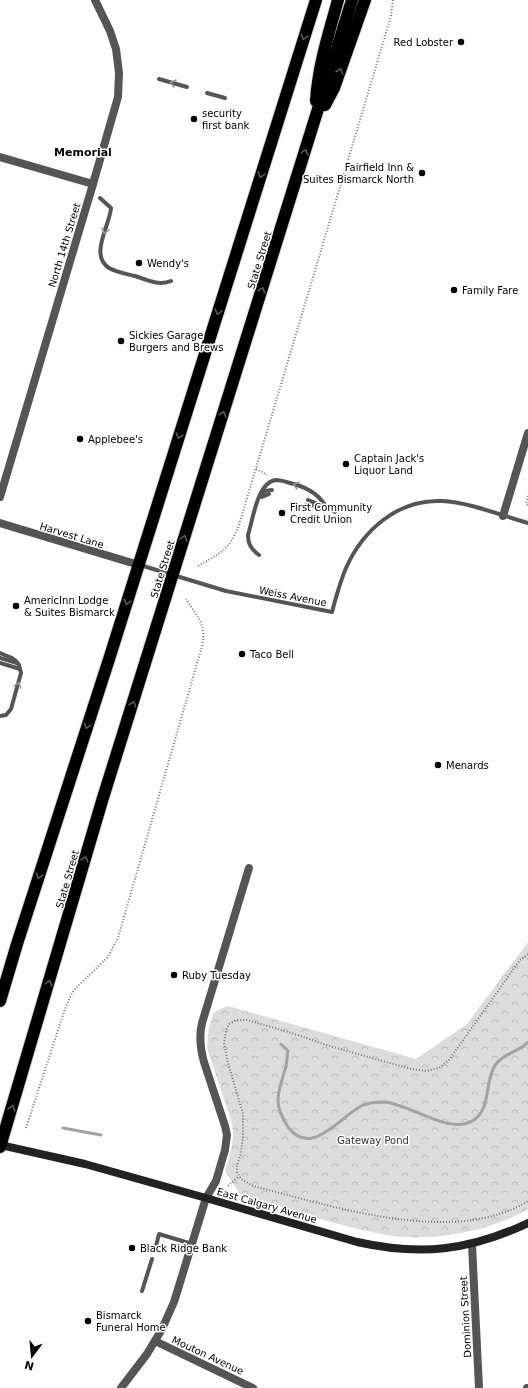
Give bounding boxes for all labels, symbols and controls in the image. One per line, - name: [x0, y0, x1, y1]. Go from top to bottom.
- one-way arrow: [300, 33, 309, 40]
- place label: Red Lobster: [394, 37, 454, 48]
- marker: Red Lobster: [456, 37, 466, 47]
- one-way arrow: [335, 68, 344, 75]
- one-way arrow: [170, 79, 177, 88]
- place label: security first bank: [202, 108, 250, 131]
- marker: security first bank: [189, 114, 199, 124]
- district label: Memorial: [54, 146, 112, 159]
- one-way arrow: [300, 149, 309, 156]
- place label: Fairfield Inn & Suites Bismarck North: [303, 162, 414, 185]
- marker: Fairfield Inn & Suites Bismarck North: [417, 168, 427, 178]
- one-way arrow: [257, 171, 266, 178]
- street label: North 14th Street: [46, 202, 83, 289]
- one-way arrow: [101, 227, 110, 234]
- street label: State Street: [245, 230, 274, 290]
- marker: Wendy's: [134, 258, 144, 268]
- place label: Wendy's: [147, 258, 189, 269]
- marker: Family Fare: [449, 285, 459, 295]
- place label: Family Fare: [462, 285, 518, 296]
- one-way arrow: [257, 286, 266, 293]
- one-way arrow: [214, 309, 223, 316]
- place label: Sickies Garage Burgers and Brews: [129, 330, 223, 353]
- marker: Sickies Garage Burgers and Brews: [116, 336, 126, 346]
- one-way arrow: [218, 410, 227, 417]
- one-way arrow: [175, 433, 184, 440]
- marker: Applebee's: [75, 434, 85, 444]
- place label: Applebee's: [88, 434, 143, 445]
- place label: Captain Jack's Liquor Land: [354, 453, 424, 476]
- marker: Captain Jack's Liquor Land: [341, 459, 351, 469]
- one-way arrow: [292, 481, 299, 490]
- place label: First Community Credit Union: [290, 502, 372, 525]
- marker: First Community Credit Union: [277, 508, 287, 518]
- street label: Harvest Lane: [39, 521, 105, 550]
- one-way arrow: [179, 534, 188, 541]
- street label: State Street: [148, 539, 177, 599]
- street label: Weiss Avenue: [258, 585, 328, 608]
- place label: AmericInn Lodge & Suites Bismarck: [24, 595, 115, 618]
- one-way arrow: [123, 598, 132, 605]
- marker: AmericInn Lodge & Suites Bismarck: [11, 601, 21, 611]
- marker: Taco Bell: [237, 649, 247, 659]
- place label: Taco Bell: [249, 649, 294, 660]
- one-way arrow: [13, 682, 22, 689]
- one-way arrow: [128, 701, 136, 708]
- one-way arrow: [84, 722, 92, 729]
- marker: Menards: [433, 760, 443, 770]
- place label: Menards: [446, 760, 489, 771]
- street label: State Street: [54, 849, 81, 910]
- one-way arrow: [80, 855, 89, 862]
- one-way arrow: [35, 873, 44, 880]
- marker: Ruby Tuesday: [169, 970, 179, 980]
- place label: Ruby Tuesday: [182, 970, 251, 981]
- one-way arrow: [44, 980, 53, 987]
- one-way arrow: [7, 1105, 16, 1112]
- park label: Gateway Pond: [337, 1135, 409, 1146]
- street label: East Calgary Avenue: [216, 1186, 318, 1225]
- marker: Black Ridge Bank: [127, 1243, 137, 1253]
- place label: Black Ridge Bank: [140, 1243, 227, 1254]
- street label: Dominion Street: [458, 1276, 473, 1358]
- place label: Bismarck Funeral Home: [96, 1310, 166, 1333]
- marker: Bismarck Funeral Home: [83, 1316, 93, 1326]
- street label: Mouton Avenue: [170, 1334, 245, 1377]
- north arrow: [12, 1336, 52, 1376]
- text: N: [23, 1358, 36, 1373]

